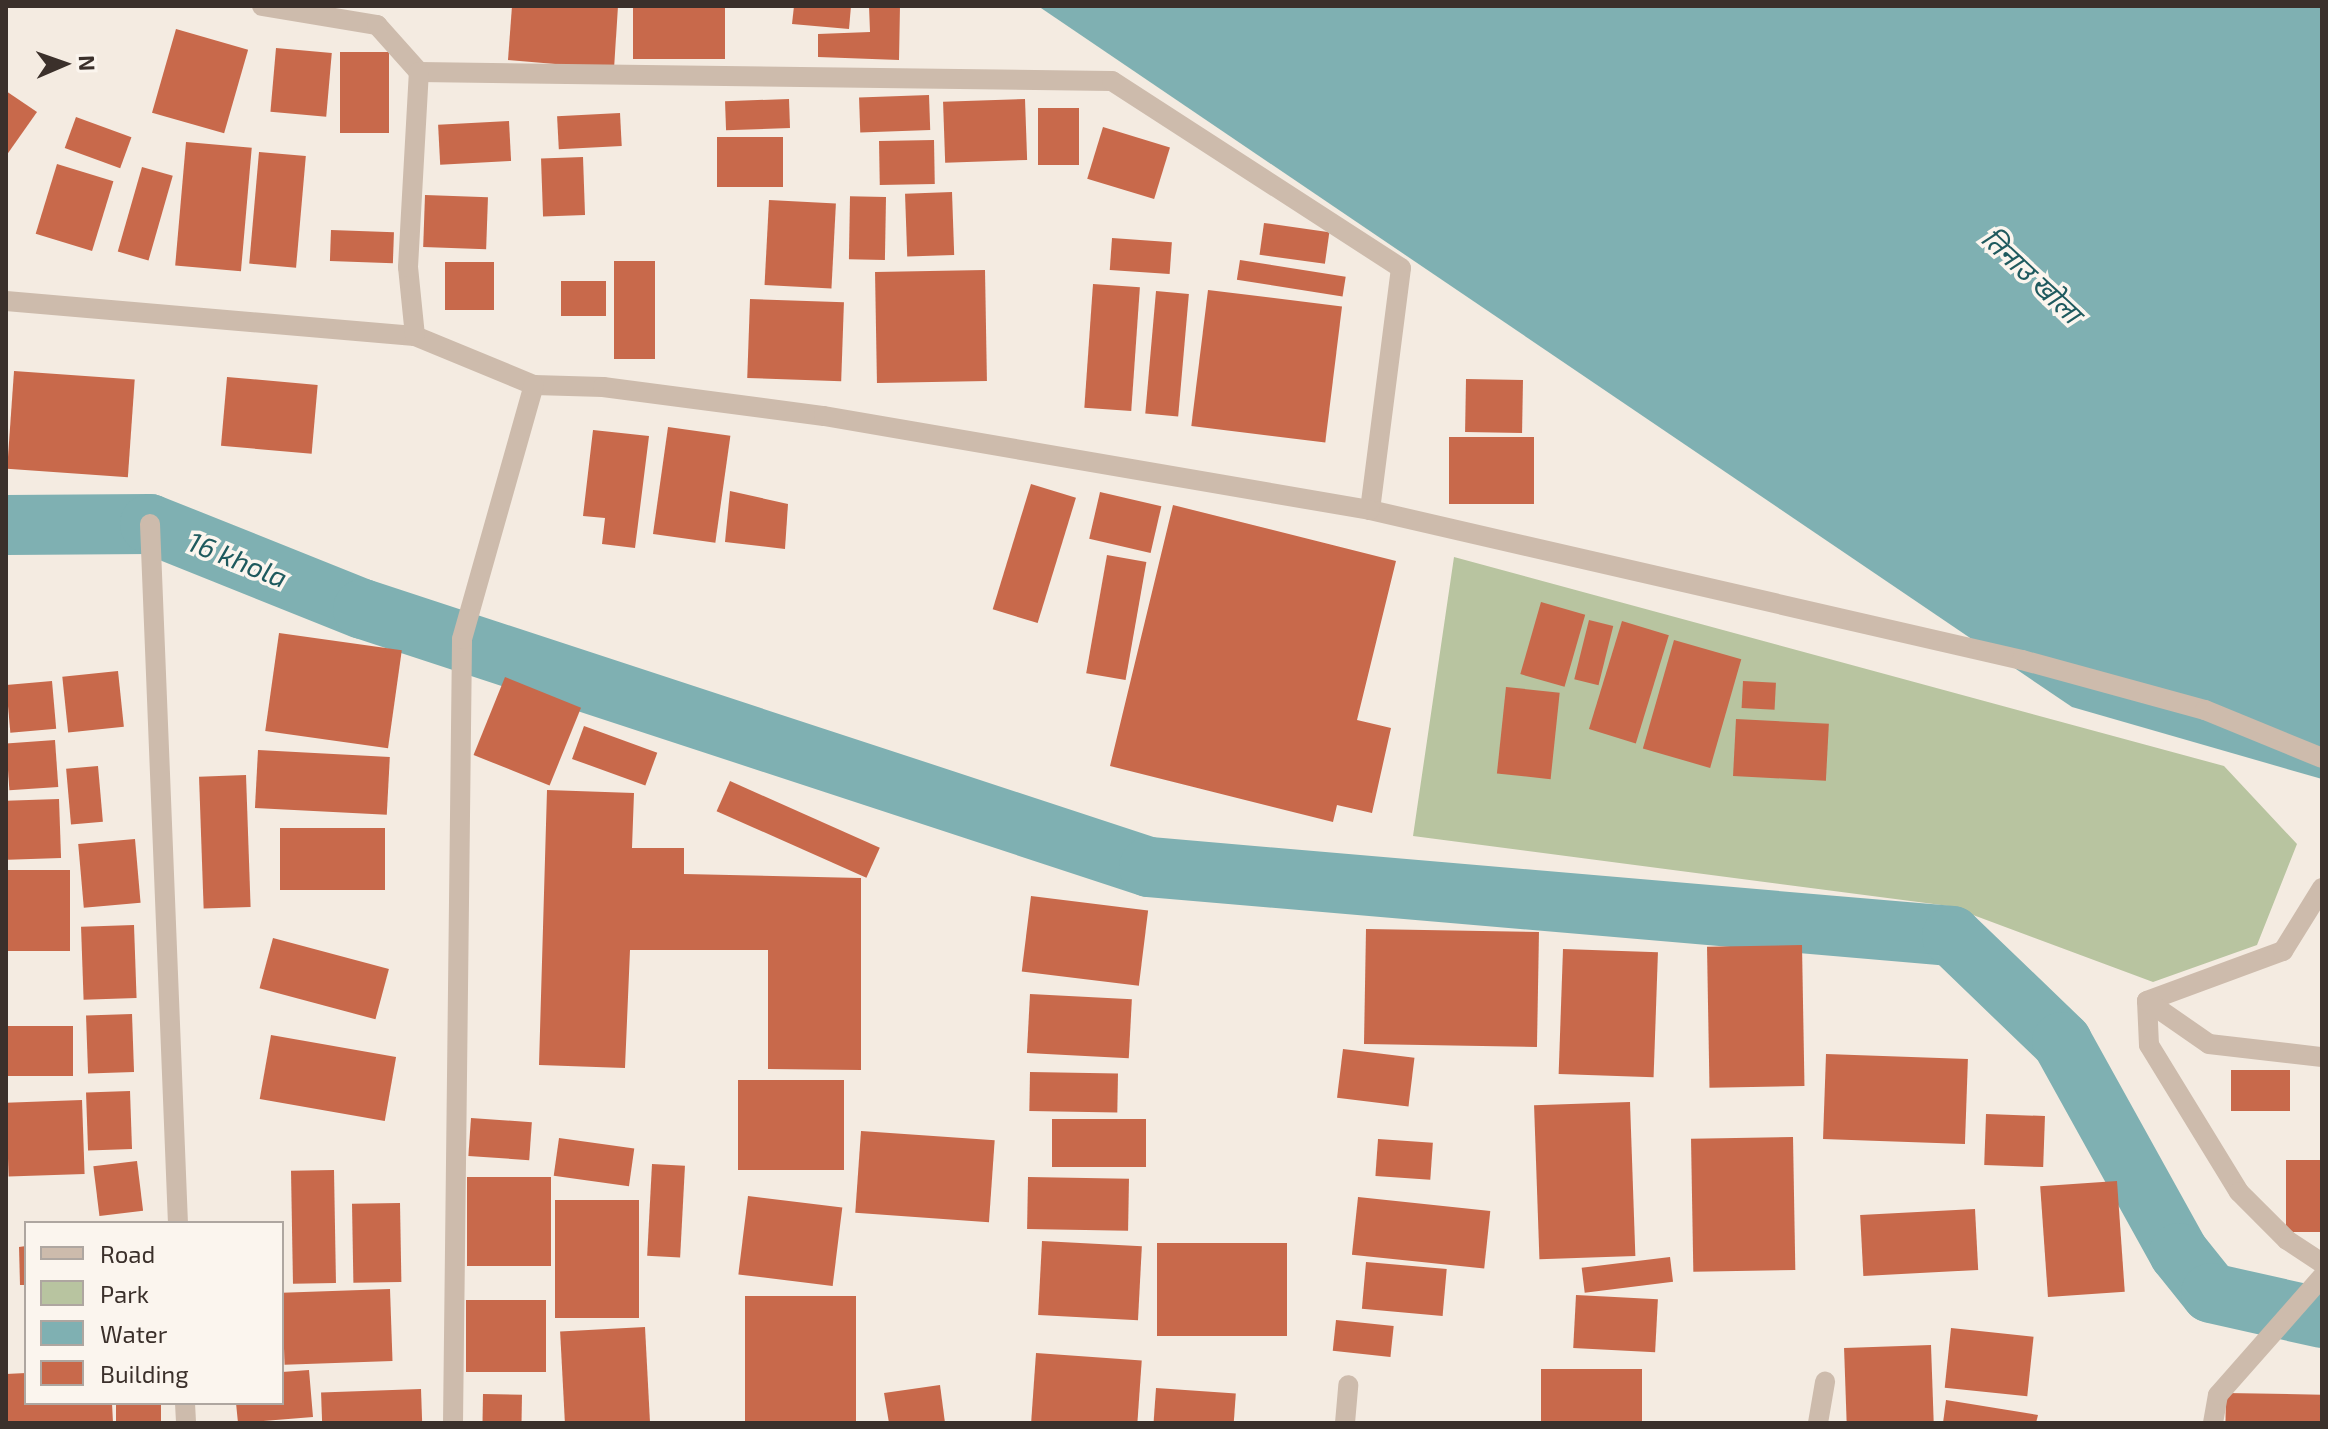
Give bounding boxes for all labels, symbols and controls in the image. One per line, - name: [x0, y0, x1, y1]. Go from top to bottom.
- north arrow: [24, 24, 104, 104]
- text: N: [75, 55, 101, 72]
- water label: तिनाउ खोला: [1975, 220, 2089, 330]
- water label: 16 khola: [183, 524, 293, 594]
- legend: [24, 1221, 284, 1405]
- text: Road: [100, 1239, 155, 1268]
- text: Park: [100, 1279, 149, 1308]
- text: Water: [100, 1319, 167, 1348]
- text: Building: [100, 1359, 189, 1388]

